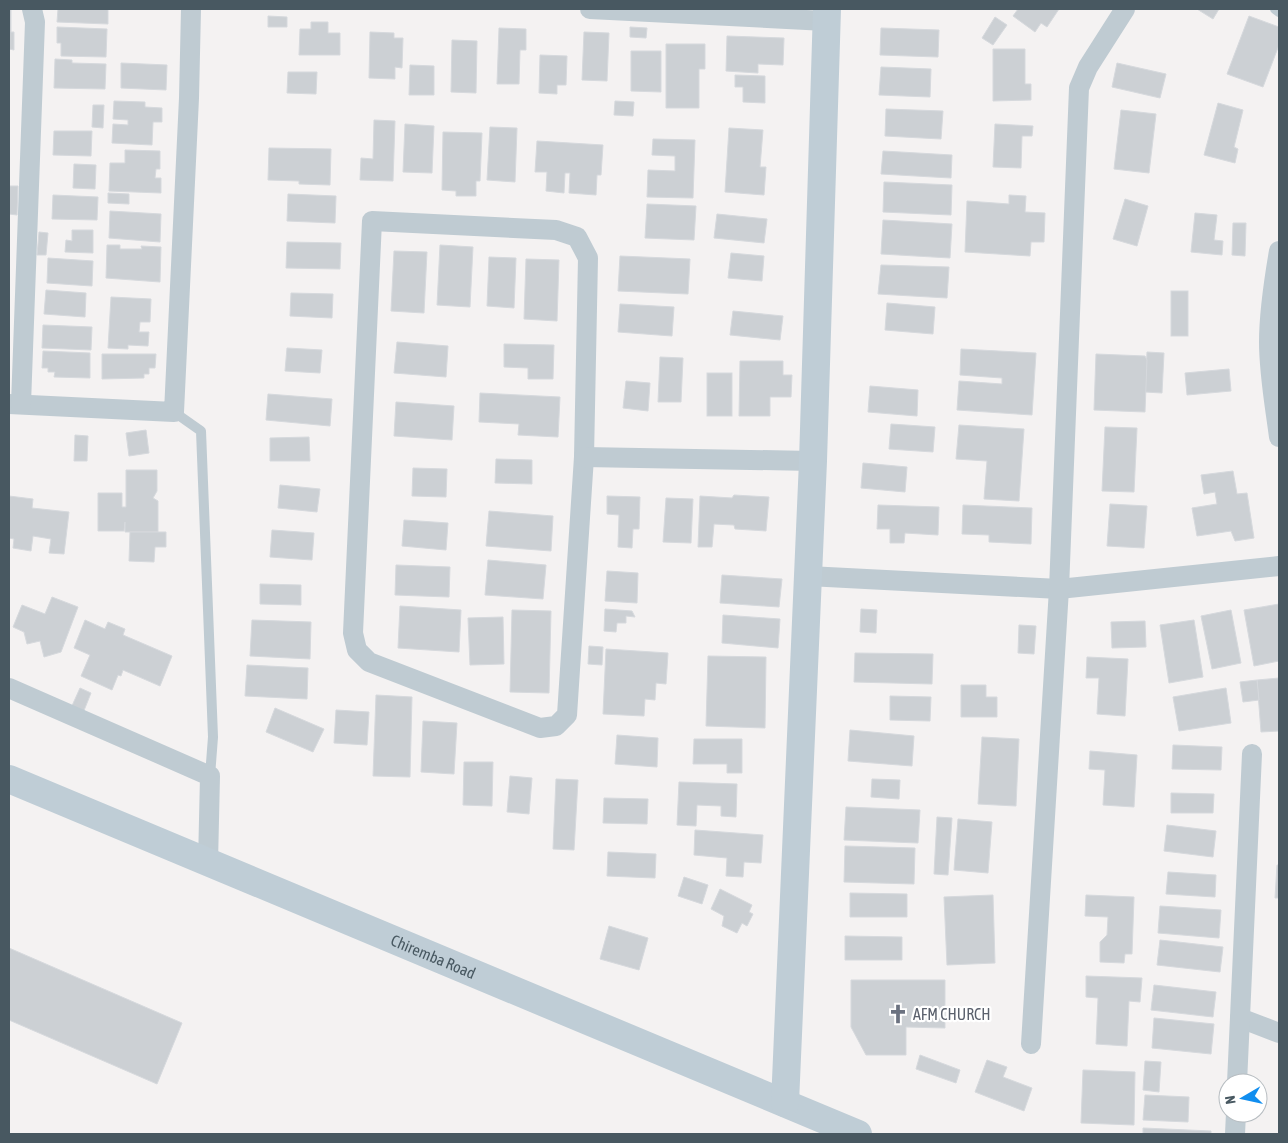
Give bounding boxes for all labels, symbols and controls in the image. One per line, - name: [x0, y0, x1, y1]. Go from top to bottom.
- street label: Chiremba Road: [388, 931, 478, 982]
- church icon: AFM CHURCH: [887, 1003, 909, 1025]
- place label: AFM CHURCH: [913, 1005, 990, 1023]
- north arrow: [1218, 1073, 1268, 1123]
- text: N: [1222, 1095, 1239, 1105]

